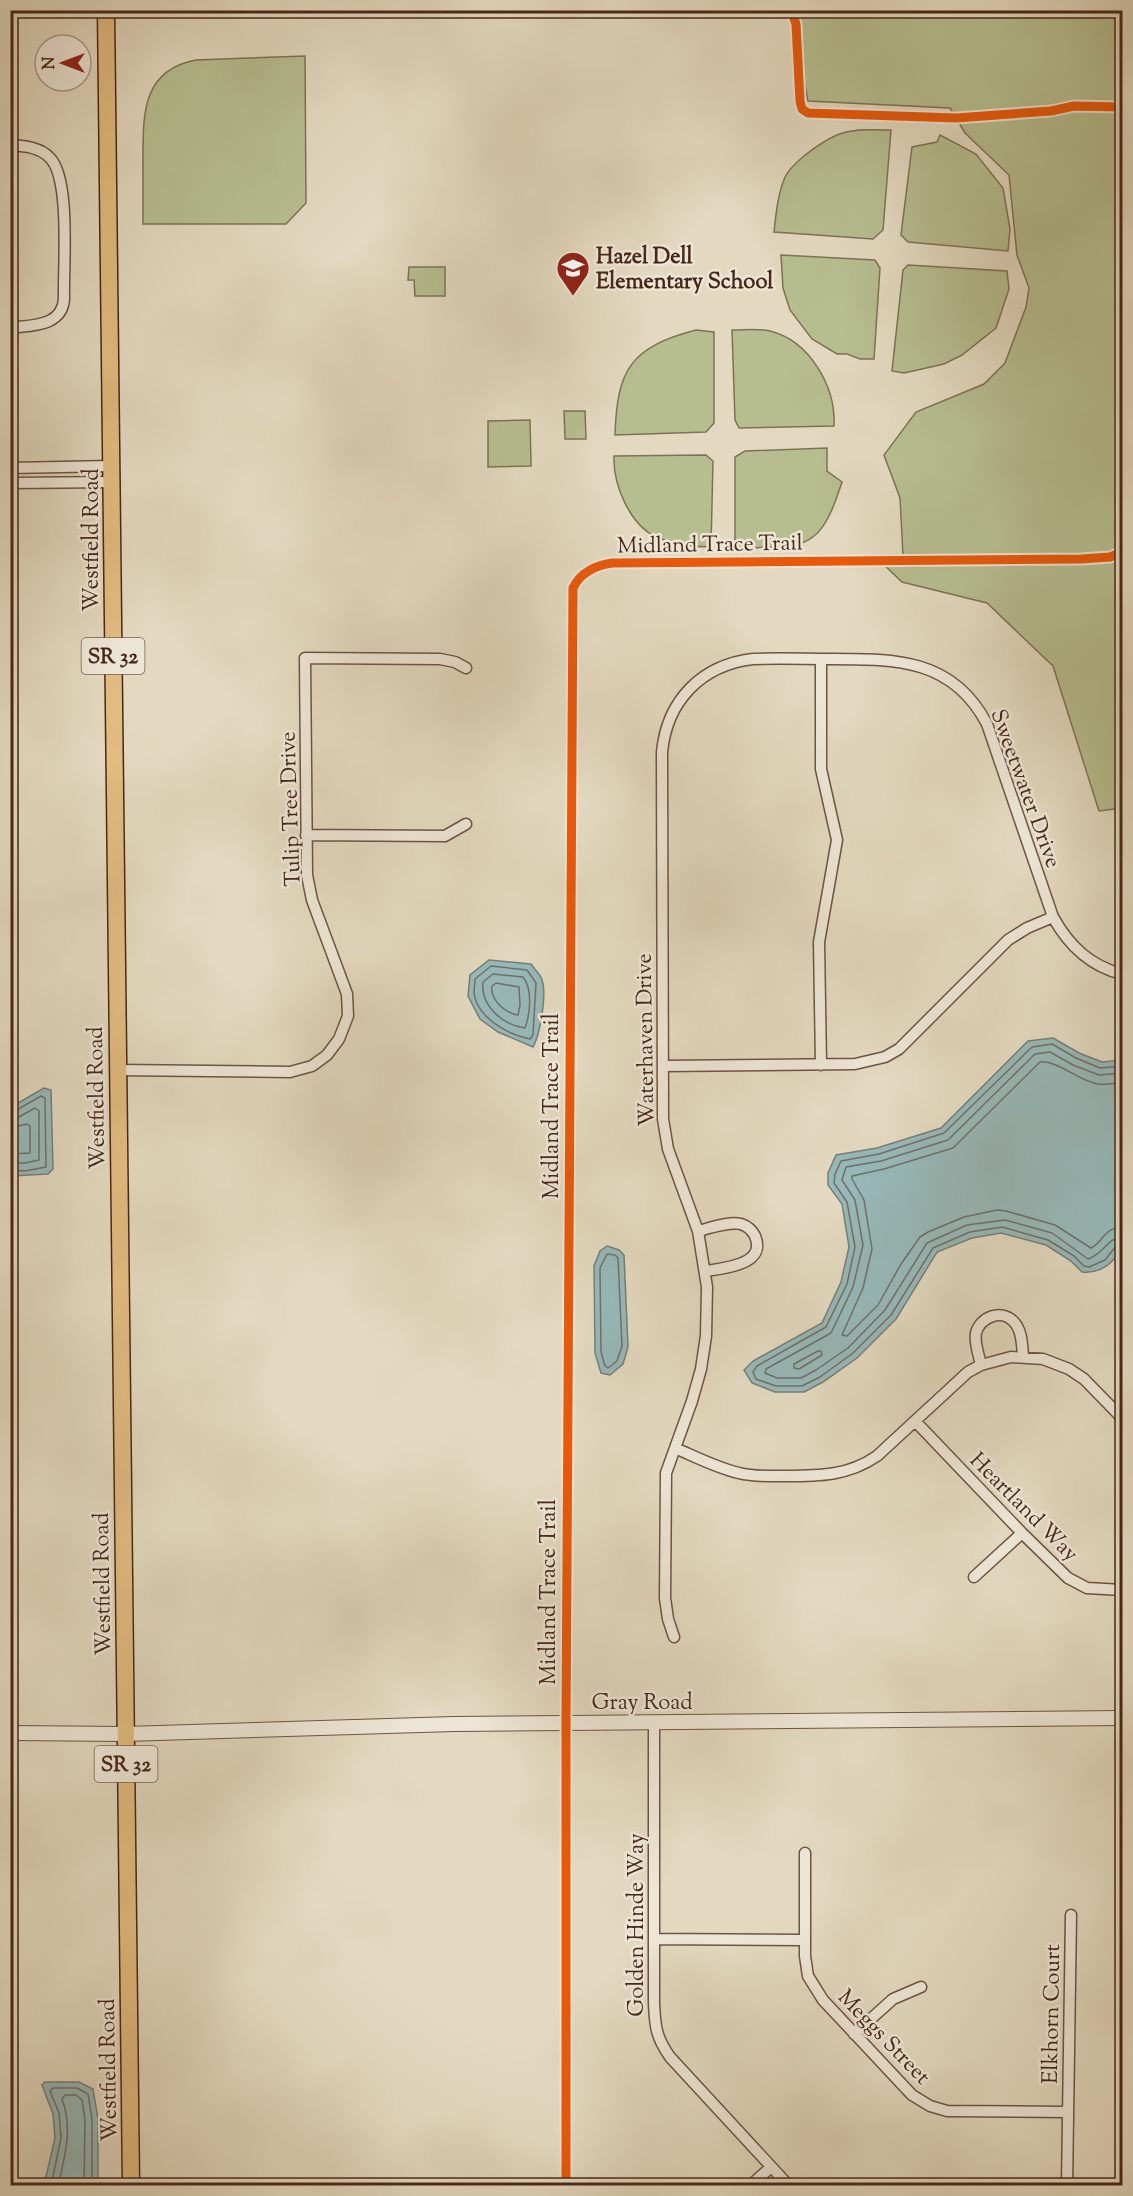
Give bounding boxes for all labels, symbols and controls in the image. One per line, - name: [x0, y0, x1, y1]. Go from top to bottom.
- north arrow: [33, 33, 93, 93]
- text: N: [39, 56, 62, 69]
- place label: Hazel Dell Elementary School: [596, 242, 774, 299]
- school or university icon: Hazel Dell Elementary School: [555, 250, 591, 297]
- street label: Westfield Road: [77, 468, 109, 612]
- street label: Midland Trace Trail: [617, 528, 803, 564]
- road number: SR 32: [82, 638, 144, 674]
- street label: Sweetwater Drive: [981, 705, 1068, 873]
- street label: Tulip Tree Drive: [273, 731, 311, 887]
- street label: Waterhaven Drive: [629, 953, 665, 1127]
- street label: Midland Trace Trail: [537, 1013, 569, 1199]
- street label: Westfield Road: [81, 1026, 115, 1170]
- street label: Heartland Way: [961, 1446, 1085, 1570]
- street label: Midland Trace Trail: [534, 1499, 566, 1685]
- street label: Westfield Road: [87, 1512, 121, 1656]
- street label: Gray Road: [591, 1688, 693, 1720]
- road number: SR 32: [94, 1746, 158, 1782]
- street label: Golden Hinde Way: [622, 1833, 654, 2017]
- street label: Elkhorn Court: [1036, 1943, 1070, 2084]
- street label: Meggs Street: [829, 1983, 937, 2093]
- street label: Westfield Road: [93, 1998, 127, 2142]

